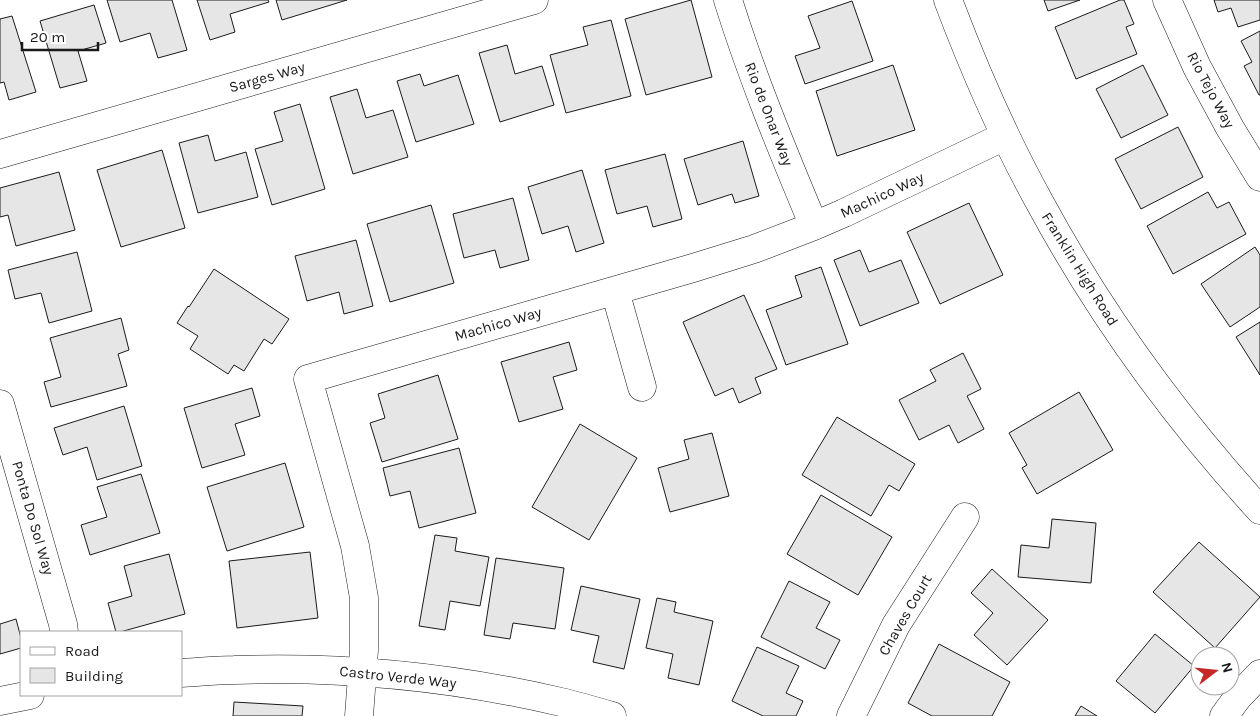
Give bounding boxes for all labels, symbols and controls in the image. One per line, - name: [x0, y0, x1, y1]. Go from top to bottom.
- scale bar: [22, 20, 99, 52]
- text: 20 m: [30, 28, 65, 46]
- street label: Rio Tejo Way: [1183, 49, 1239, 131]
- street label: Sarges Way: [227, 58, 307, 96]
- street label: Rio de Onar Way: [741, 60, 797, 168]
- street label: Machico Way: [837, 168, 927, 222]
- street label: Franklin High Road: [1038, 209, 1122, 329]
- street label: Machico Way: [452, 303, 544, 345]
- street label: Ponta Do Sol Way: [8, 459, 58, 577]
- street label: Chaves Court: [875, 571, 936, 659]
- legend: [20, 631, 182, 696]
- text: Road: [65, 642, 100, 660]
- north arrow: [1190, 646, 1240, 696]
- text: N: [1217, 660, 1237, 675]
- street label: Castro Verde Way: [339, 662, 457, 692]
- text: Building: [65, 667, 123, 685]

